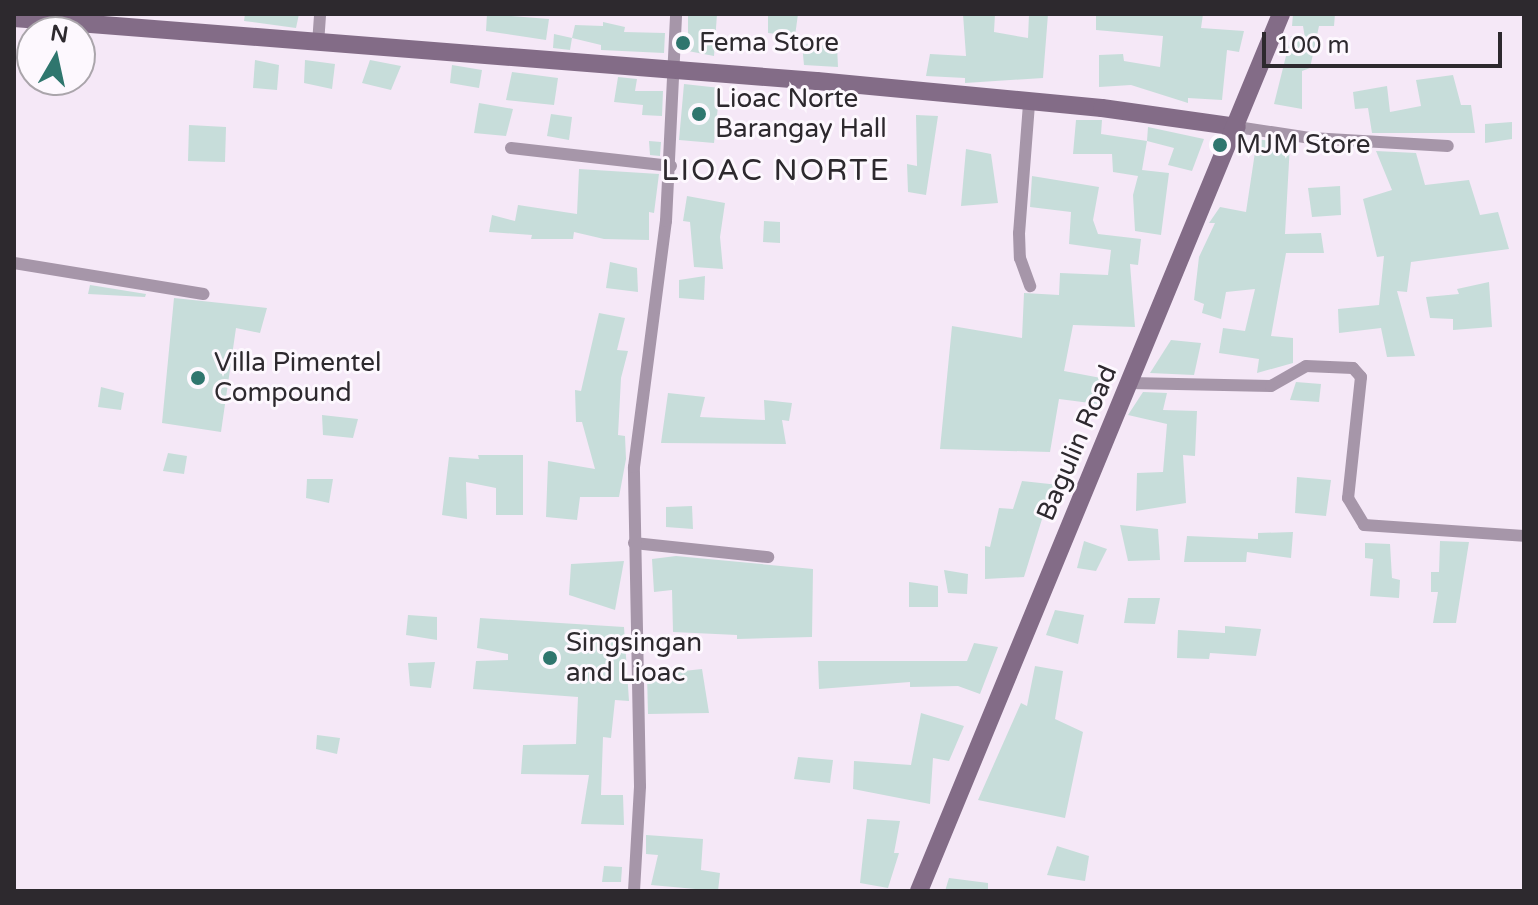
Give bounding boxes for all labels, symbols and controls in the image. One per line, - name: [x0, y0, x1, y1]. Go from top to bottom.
- north arrow: [16, 16, 96, 96]
- scale bar: [1266, 16, 1506, 66]
- text: N: [49, 20, 70, 48]
- place label: Fema Store: [699, 27, 839, 59]
- text: 100 m: [1276, 31, 1350, 60]
- marker: Fema Store: [674, 34, 692, 52]
- place label: Lioac Norte Barangay Hall: [715, 83, 887, 144]
- marker: Lioac Norte Barangay Hall: [690, 105, 708, 123]
- place label: MJM Store: [1236, 129, 1370, 161]
- marker: MJM Store: [1211, 136, 1229, 154]
- district label: LIOAC NORTE: [661, 153, 891, 189]
- place label: Villa Pimentel Compound: [214, 347, 381, 408]
- street label: Bagulin Road: [1030, 361, 1124, 525]
- marker: Villa Pimentel Compound: [189, 369, 207, 387]
- place label: Singsingan and Lioac: [566, 627, 702, 688]
- marker: Singsingan and Lioac: [541, 649, 559, 667]

